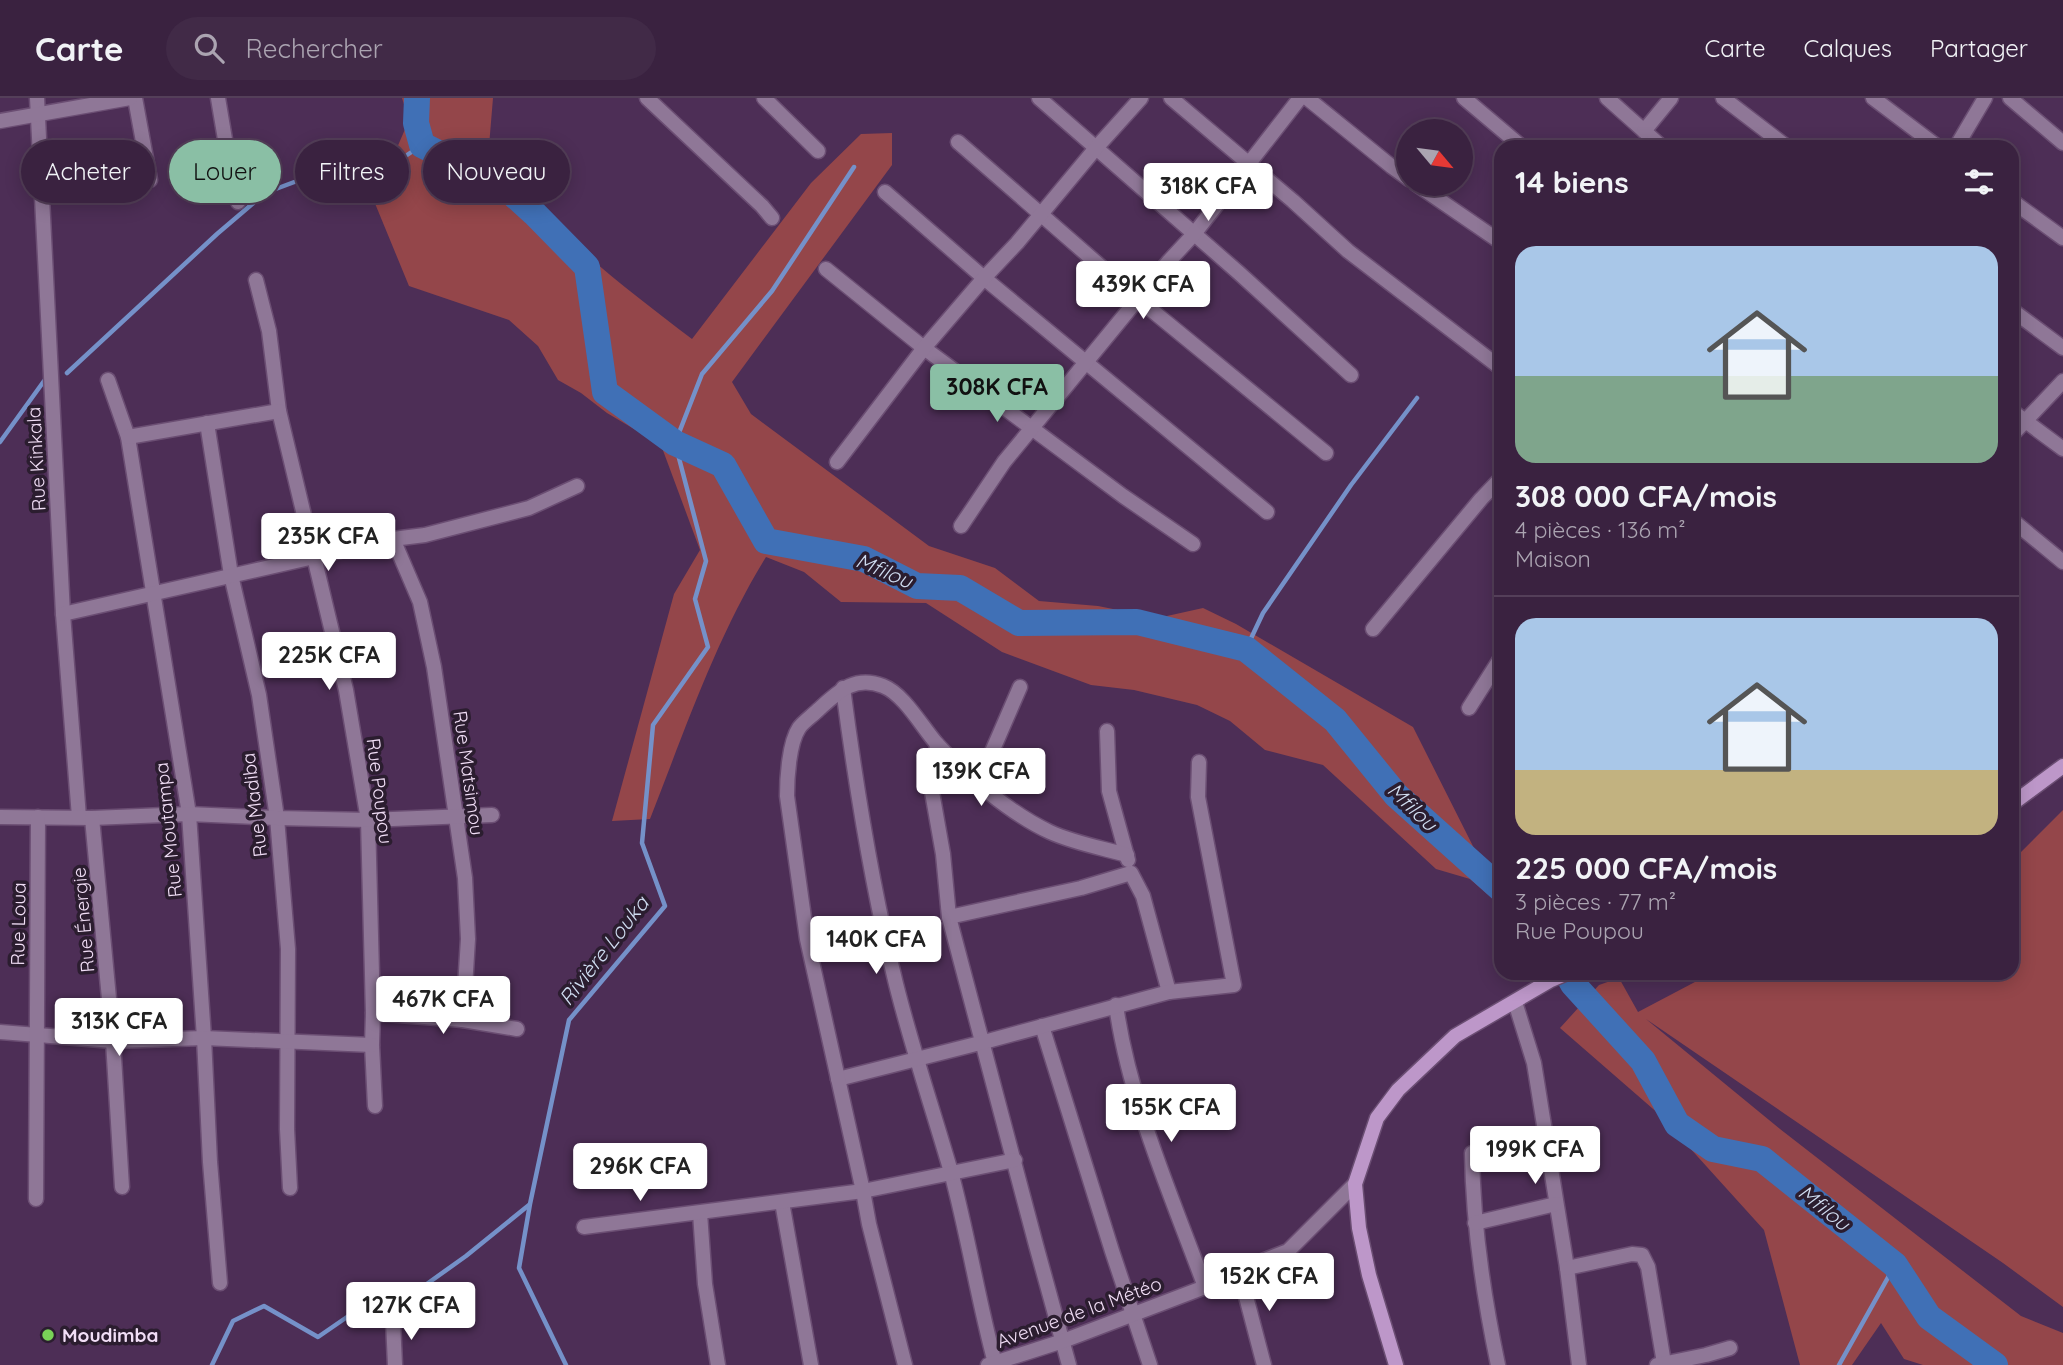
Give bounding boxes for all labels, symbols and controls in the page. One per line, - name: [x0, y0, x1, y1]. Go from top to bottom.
- search box: [166, 17, 656, 80]
- text: Carte: [35, 28, 124, 69]
- icon: search: [190, 29, 228, 67]
- text: Rechercher: [246, 32, 383, 65]
- text: Carte: [1704, 33, 1766, 63]
- text: Calques: [1804, 33, 1892, 63]
- text: Partager: [1930, 33, 2028, 63]
- north arrow: [1396, 119, 1474, 196]
- map controls: [1396, 119, 1473, 196]
- chip: Acheter: [21, 140, 155, 203]
- chip: Louer: [169, 140, 281, 203]
- chip: Filtres: [295, 140, 409, 203]
- chip: Nouveau: [423, 140, 570, 203]
- text: 14 biens: [1515, 163, 1629, 201]
- icon: filters: [1960, 163, 1998, 201]
- pin: 318K CFA: [1136, 164, 1280, 223]
- text: 318K CFA: [1160, 171, 1256, 200]
- pin: 439K CFA: [1071, 262, 1215, 321]
- text: 439K CFA: [1092, 269, 1194, 298]
- icon: home: [1694, 292, 1820, 418]
- pin: 308K CFA: [925, 364, 1069, 424]
- text: 308K CFA: [946, 372, 1048, 401]
- street label: Rue Kinkala: [21, 406, 51, 512]
- text: 308 000 CFA/mois: [1515, 477, 1777, 515]
- pin: 235K CFA: [256, 514, 400, 573]
- text: 4 pièces · 136 m²: [1515, 515, 1685, 544]
- text: 235K CFA: [277, 521, 379, 550]
- text: Maison: [1515, 544, 1591, 573]
- water label: Mfilou: [852, 547, 917, 594]
- pin: 225K CFA: [257, 632, 401, 692]
- text: 225K CFA: [278, 640, 380, 669]
- icon: home: [1694, 664, 1820, 790]
- street label: Rue Matsimou: [448, 709, 490, 837]
- street label: Rue Poupou: [362, 737, 398, 845]
- pin: 139K CFA: [909, 748, 1053, 808]
- street label: Rue Madiba: [236, 751, 272, 859]
- text: 139K CFA: [932, 756, 1030, 785]
- street label: Rue Moutampa: [149, 761, 187, 899]
- water label: Mfilou: [1383, 777, 1444, 837]
- text: 225 000 CFA/mois: [1515, 849, 1777, 887]
- street label: Rue Énergie: [66, 866, 100, 974]
- street label: Rue Loua: [5, 882, 31, 966]
- text: 3 pièces · 77 m²: [1515, 887, 1676, 916]
- water label: Rivière Louka: [553, 890, 655, 1010]
- pin: 140K CFA: [804, 916, 948, 976]
- text: Rue Poupou: [1515, 916, 1644, 945]
- text: 140K CFA: [826, 924, 926, 953]
- pin: 467K CFA: [371, 976, 515, 1036]
- text: 467K CFA: [392, 984, 494, 1013]
- pin: 313K CFA: [47, 998, 191, 1058]
- text: 313K CFA: [71, 1006, 167, 1035]
- pin: 155K CFA: [1099, 1084, 1243, 1144]
- text: 155K CFA: [1122, 1092, 1220, 1121]
- pin: 199K CFA: [1463, 1126, 1607, 1186]
- text: 199K CFA: [1486, 1134, 1584, 1163]
- pin: 296K CFA: [568, 1144, 712, 1203]
- text: 296K CFA: [589, 1151, 691, 1180]
- water label: Mfilou: [1794, 1179, 1856, 1236]
- pin: 152K CFA: [1197, 1254, 1341, 1313]
- text: 152K CFA: [1220, 1261, 1318, 1290]
- street label: Avenue de la Météo: [993, 1271, 1165, 1353]
- pin: 127K CFA: [339, 1282, 483, 1342]
- text: 127K CFA: [362, 1290, 460, 1319]
- place label: Moudimba: [62, 1323, 158, 1347]
- marker: Moudimba: [40, 1327, 56, 1343]

